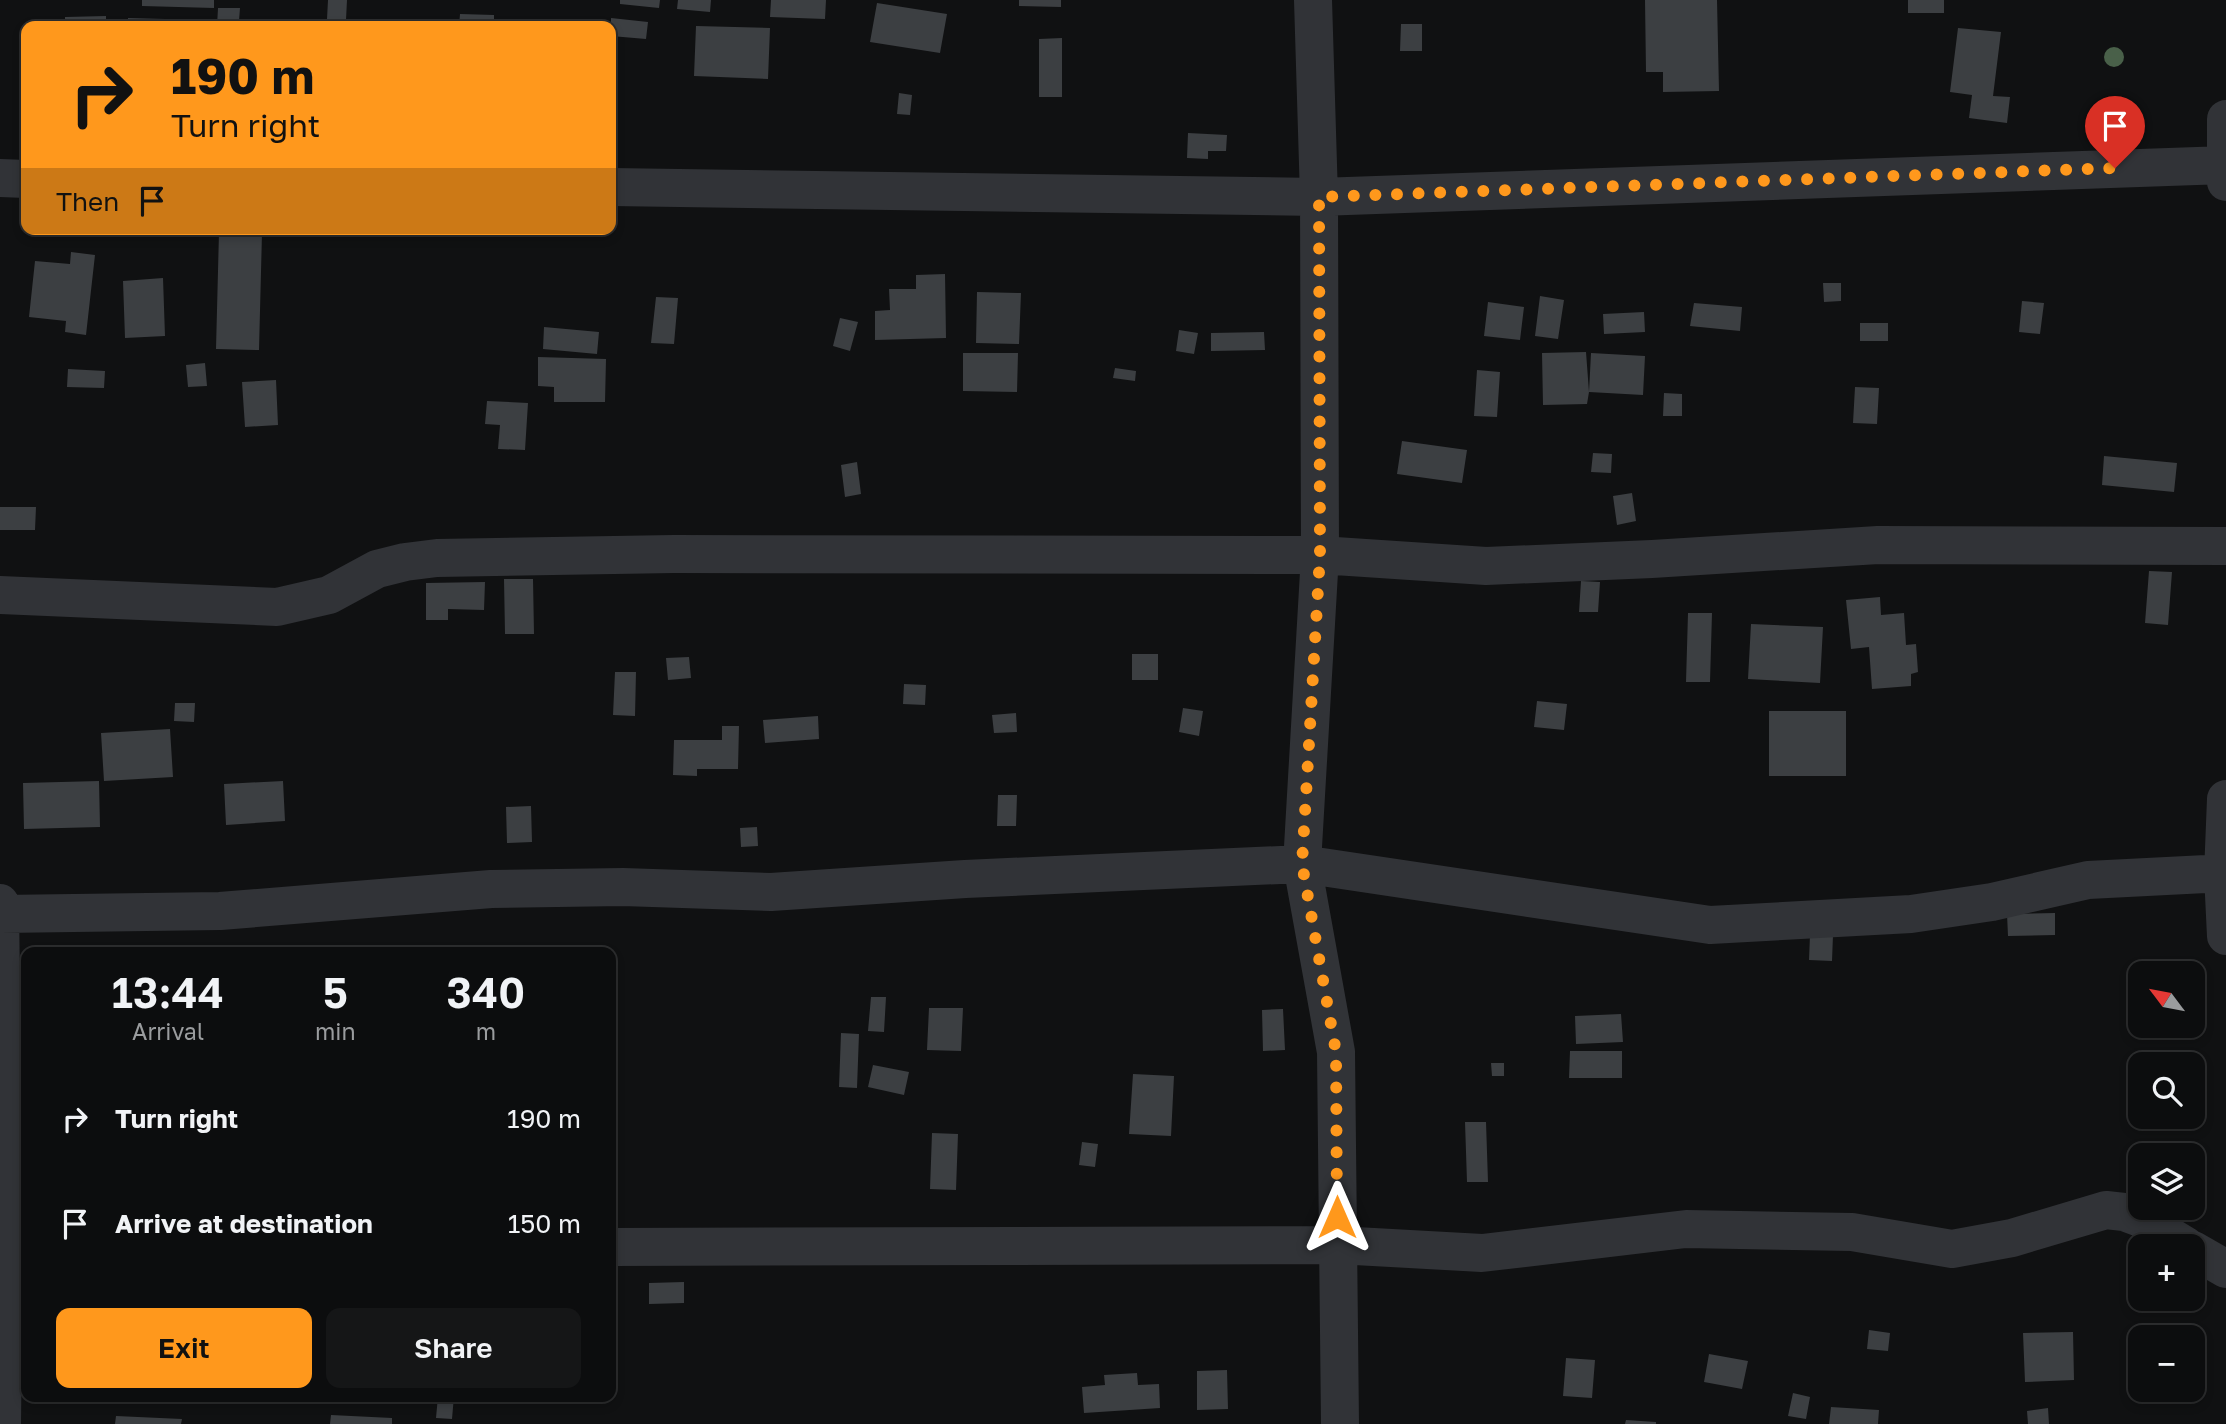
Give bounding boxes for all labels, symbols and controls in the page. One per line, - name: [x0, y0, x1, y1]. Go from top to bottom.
- text: 190 m: [171, 46, 314, 105]
- icon: right: [56, 49, 147, 140]
- pin: [2085, 96, 2145, 168]
- text: Turn right: [171, 106, 320, 144]
- icon: arrive: [2096, 107, 2134, 145]
- icon: arrive: [133, 182, 171, 220]
- text: Then: [56, 186, 119, 217]
- north arrow: [2128, 961, 2205, 1038]
- map controls: [2128, 961, 2205, 1402]
- text: 13:44: [112, 967, 224, 1017]
- text: 5: [323, 967, 348, 1017]
- text: 340: [447, 967, 525, 1017]
- text: Arrival: [132, 1017, 204, 1045]
- text: min: [315, 1017, 356, 1045]
- text: m: [476, 1017, 496, 1045]
- button: search: [2128, 1052, 2205, 1129]
- icon: right: [56, 1100, 94, 1138]
- text: Turn right: [115, 1103, 238, 1134]
- text: 190 m: [507, 1103, 581, 1134]
- button: layers: [2128, 1143, 2205, 1220]
- position arrow: [1300, 1180, 1374, 1254]
- icon: arrive: [56, 1205, 94, 1243]
- text: Arrive at destination: [115, 1208, 373, 1239]
- text: 150 m: [508, 1208, 581, 1239]
- button: +: [2128, 1234, 2205, 1311]
- button: Exit: [56, 1308, 312, 1388]
- button: Share: [326, 1308, 581, 1388]
- button: −: [2128, 1325, 2205, 1402]

